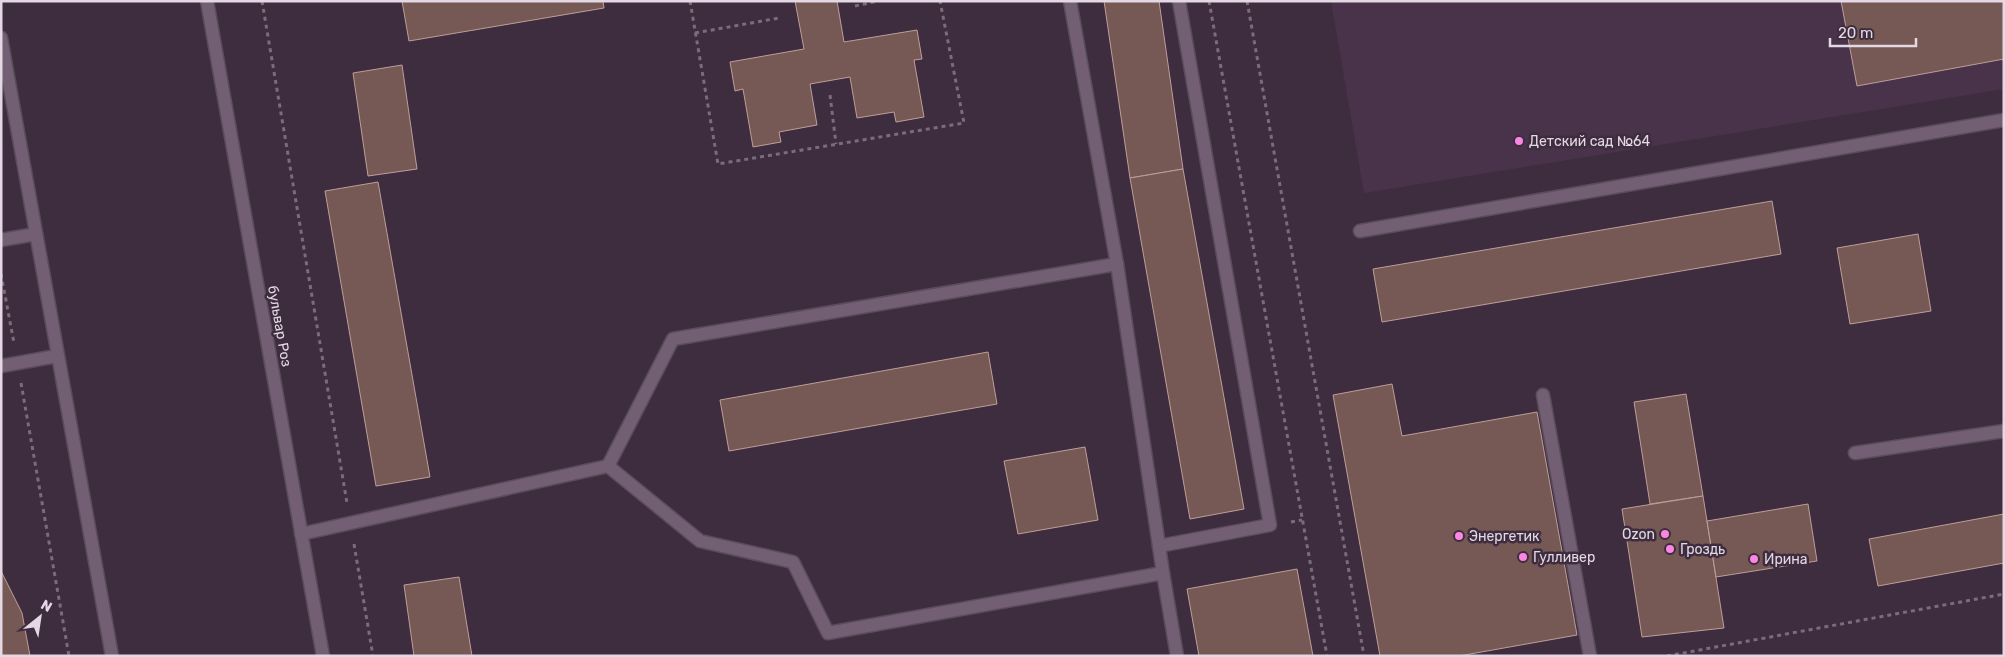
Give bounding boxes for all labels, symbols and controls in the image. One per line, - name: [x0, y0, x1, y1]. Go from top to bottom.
- scale bar: [1830, 15, 1916, 47]
- text: 20 m: [1838, 24, 1873, 42]
- place label: Детский сад №64: [1529, 133, 1651, 150]
- marker: Детский сад №64: [1513, 135, 1525, 147]
- street label: бульвар Роз: [264, 284, 295, 368]
- place label: Ozon: [1622, 526, 1655, 543]
- place label: Энергетик: [1469, 528, 1540, 545]
- marker: Ozon: [1659, 528, 1671, 540]
- marker: Энергетик: [1453, 530, 1465, 542]
- place label: Гроздь: [1680, 541, 1725, 558]
- marker: Гроздь: [1664, 543, 1676, 555]
- place label: Гулливер: [1533, 549, 1595, 566]
- marker: Гулливер: [1517, 551, 1529, 563]
- place label: Ирина: [1764, 551, 1808, 568]
- marker: Ирина: [1748, 553, 1760, 565]
- north arrow: [15, 592, 65, 642]
- text: N: [38, 596, 55, 616]

